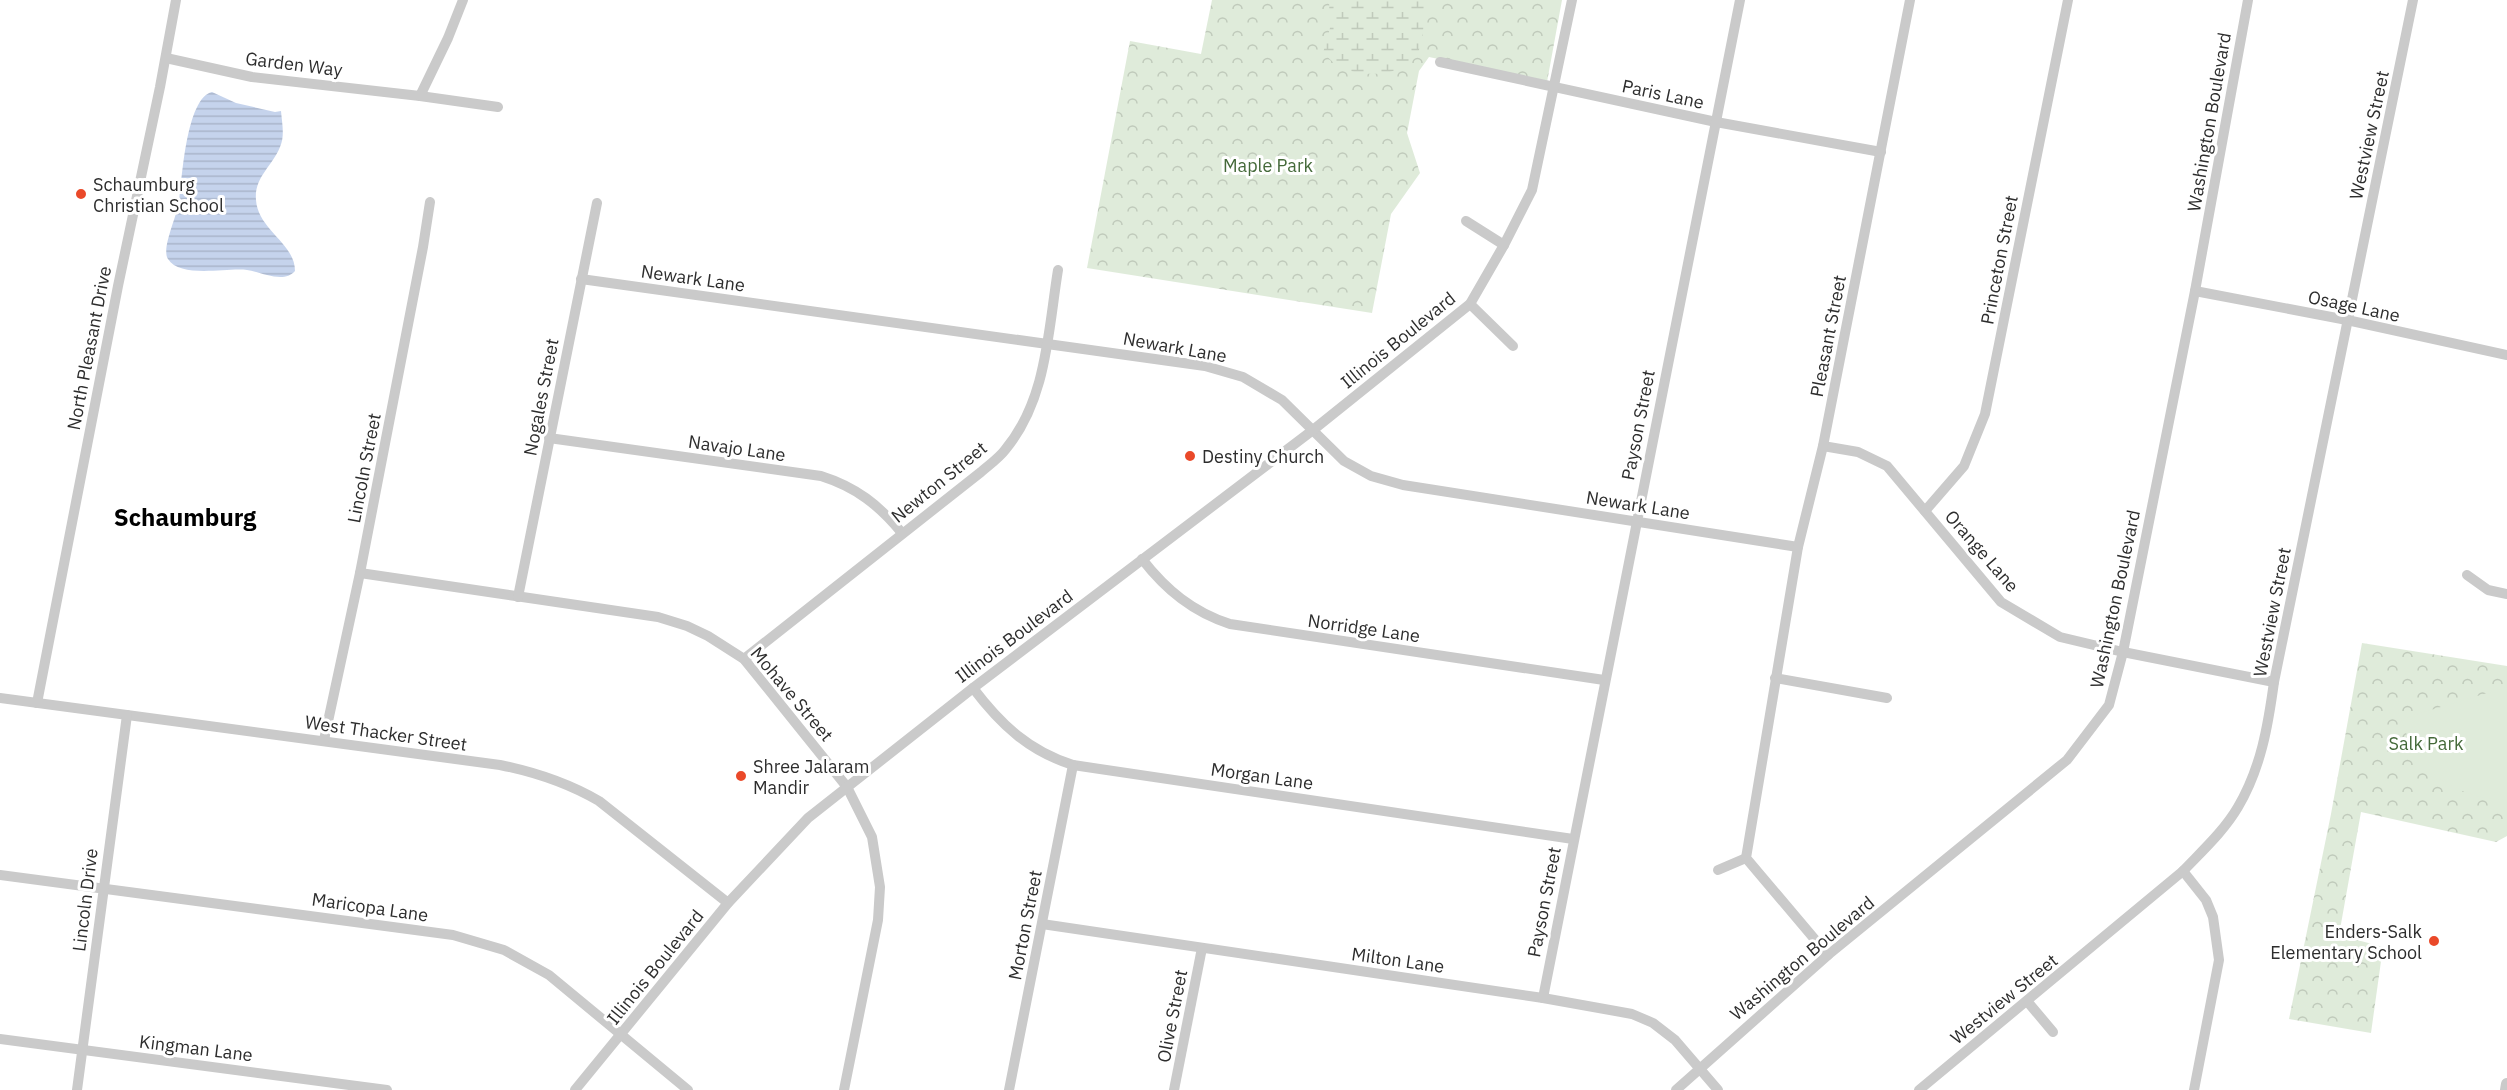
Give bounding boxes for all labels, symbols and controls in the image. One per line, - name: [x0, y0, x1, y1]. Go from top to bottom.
- street label: Washington Boulevard: [2182, 31, 2236, 213]
- street label: Garden Way: [244, 47, 344, 81]
- street label: Westview Street: [2344, 68, 2394, 202]
- street label: Paris Lane: [1620, 74, 1706, 114]
- park label: Maple Park: [1223, 154, 1314, 177]
- place label: Schaumburg Christian School: [93, 173, 224, 217]
- marker: Schaumburg Christian School: [74, 187, 88, 201]
- street label: Princeton Street: [1975, 193, 2023, 327]
- street label: Newark Lane: [639, 259, 747, 297]
- street label: North Pleasant Drive: [62, 264, 116, 432]
- street label: Pleasant Street: [1805, 273, 1851, 399]
- street label: Osage Lane: [2306, 285, 2402, 327]
- street label: Illinois Boulevard: [1336, 287, 1460, 393]
- street label: Newark Lane: [1121, 327, 1229, 367]
- street label: Nogales Street: [518, 336, 564, 458]
- street label: Payson Street: [1616, 368, 1660, 482]
- street label: Lincoln Street: [342, 411, 386, 525]
- street label: Navajo Lane: [687, 430, 787, 466]
- street label: Newton Street: [886, 436, 992, 528]
- place label: Destiny Church: [1202, 445, 1324, 468]
- marker: Destiny Church: [1183, 449, 1197, 463]
- street label: Newark Lane: [1584, 485, 1692, 525]
- district label: Schaumburg: [114, 501, 257, 533]
- street label: Orange Lane: [1940, 505, 2024, 597]
- street label: Washington Boulevard: [2085, 508, 2145, 690]
- street label: Westview Street: [2248, 545, 2296, 679]
- street label: Illinois Boulevard: [951, 584, 1077, 688]
- street label: Norridge Lane: [1306, 609, 1422, 647]
- street label: Mohave Street: [746, 642, 838, 746]
- street label: West Thacker Street: [304, 710, 468, 756]
- park label: Salk Park: [2388, 732, 2464, 755]
- place label: Shree Jalaram Mandir: [753, 755, 869, 799]
- street label: Morgan Lane: [1209, 757, 1315, 795]
- marker: Shree Jalaram Mandir: [734, 769, 748, 783]
- street label: Payson Street: [1522, 845, 1566, 959]
- street label: Lincoln Drive: [67, 847, 103, 953]
- street label: Morton Street: [1003, 868, 1047, 982]
- street label: Maricopa Lane: [310, 887, 430, 927]
- street label: Washington Boulevard: [1725, 891, 1879, 1025]
- street label: Illinois Boulevard: [602, 905, 708, 1029]
- place label: Enders-Salk Elementary School: [2270, 920, 2423, 964]
- marker: Enders-Salk Elementary School: [2427, 934, 2441, 948]
- street label: Milton Lane: [1350, 942, 1446, 978]
- street label: Westview Street: [1946, 949, 2062, 1049]
- street label: Olive Street: [1152, 967, 1192, 1065]
- street label: Kingman Lane: [138, 1030, 254, 1066]

